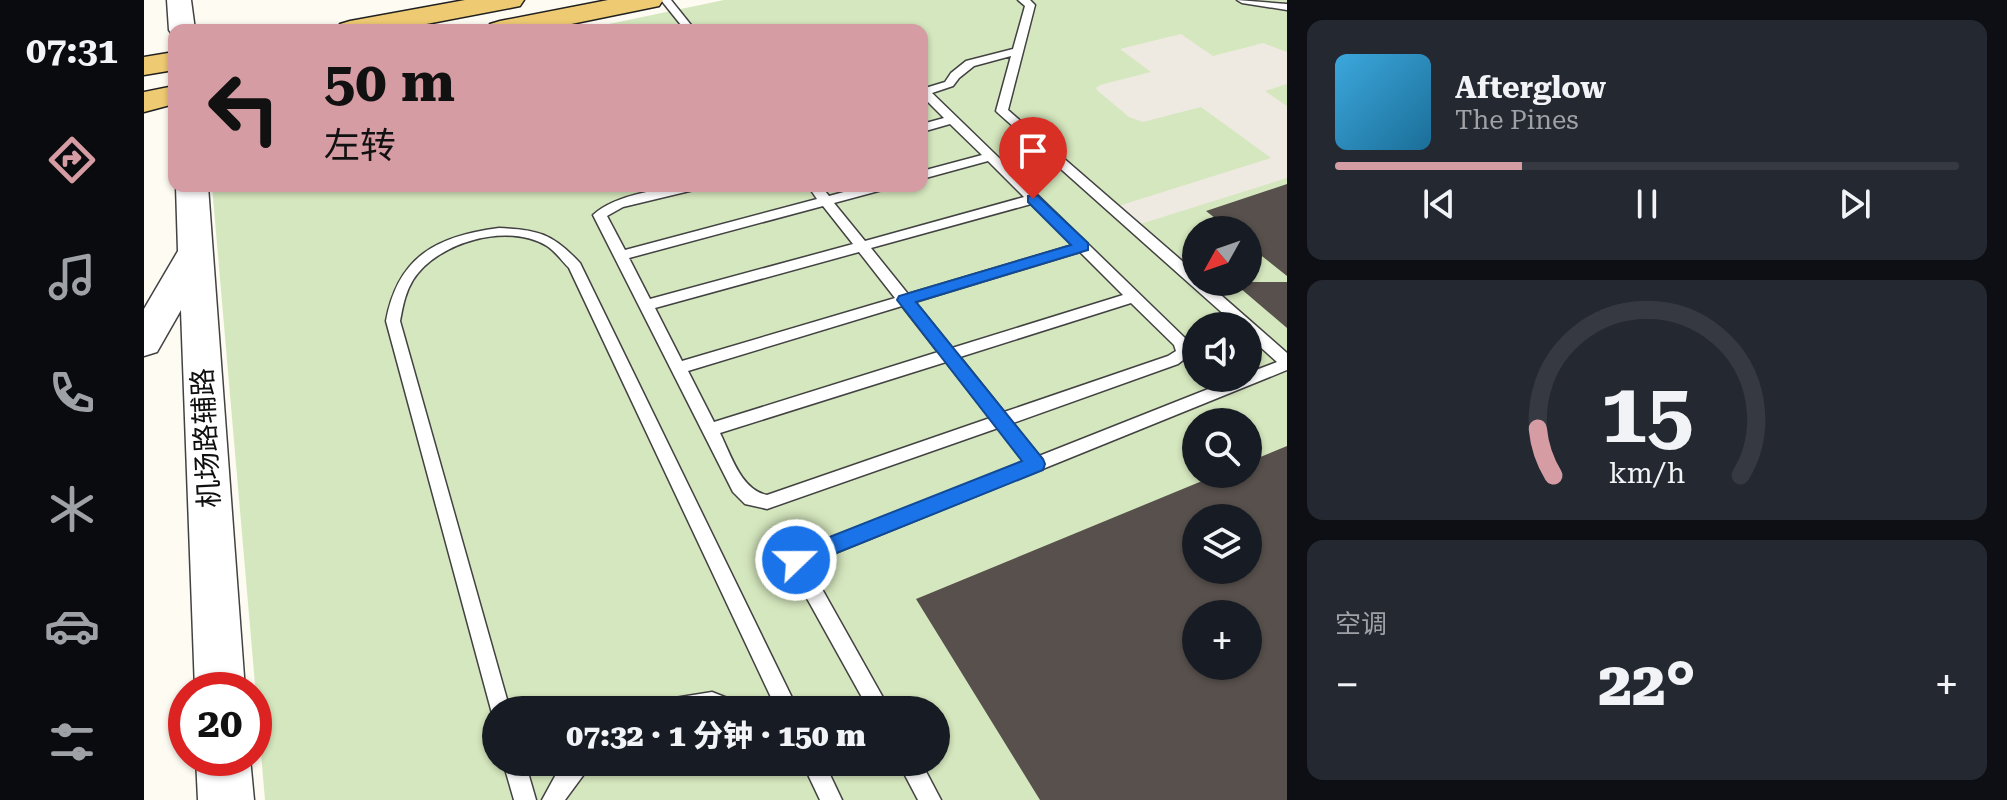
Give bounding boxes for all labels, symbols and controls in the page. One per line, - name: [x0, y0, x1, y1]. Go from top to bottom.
- text: 07:31: [26, 30, 118, 72]
- text: 50 m: [324, 49, 455, 115]
- icon: left: [192, 56, 296, 160]
- text: Afterglow: [1455, 70, 1606, 105]
- text: The Pines: [1455, 105, 1579, 135]
- pin: [999, 117, 1067, 199]
- text: 左转: [324, 125, 396, 167]
- icon: arrive: [1011, 129, 1055, 173]
- icon: directions: [44, 132, 100, 188]
- icon: previous: [1417, 182, 1461, 226]
- icon: pause: [1625, 182, 1669, 226]
- icon: next: [1833, 182, 1877, 226]
- north arrow: [1182, 216, 1262, 296]
- map controls: [1182, 216, 1262, 680]
- icon: music: [44, 249, 100, 305]
- button: sound: [1182, 312, 1262, 392]
- icon: phone: [44, 365, 100, 421]
- text: 15: [1600, 365, 1694, 462]
- street label: 机场路辅路: [186, 367, 226, 509]
- button: search: [1182, 408, 1262, 488]
- text: km/h: [1609, 456, 1685, 490]
- icon: climate: [44, 481, 100, 537]
- button: layers: [1182, 504, 1262, 584]
- position arrow: [754, 518, 838, 602]
- icon: car: [44, 598, 100, 654]
- button: +: [1182, 600, 1262, 680]
- text: 空调: [1335, 609, 1387, 639]
- text: 22°: [1598, 649, 1696, 720]
- text: −: [1335, 659, 1360, 711]
- text: +: [1934, 659, 1959, 711]
- speed limit sign: 20: [168, 672, 272, 776]
- icon: filters: [44, 714, 100, 770]
- text: 07:32 · 1 分钟 · 150 m: [566, 718, 866, 753]

